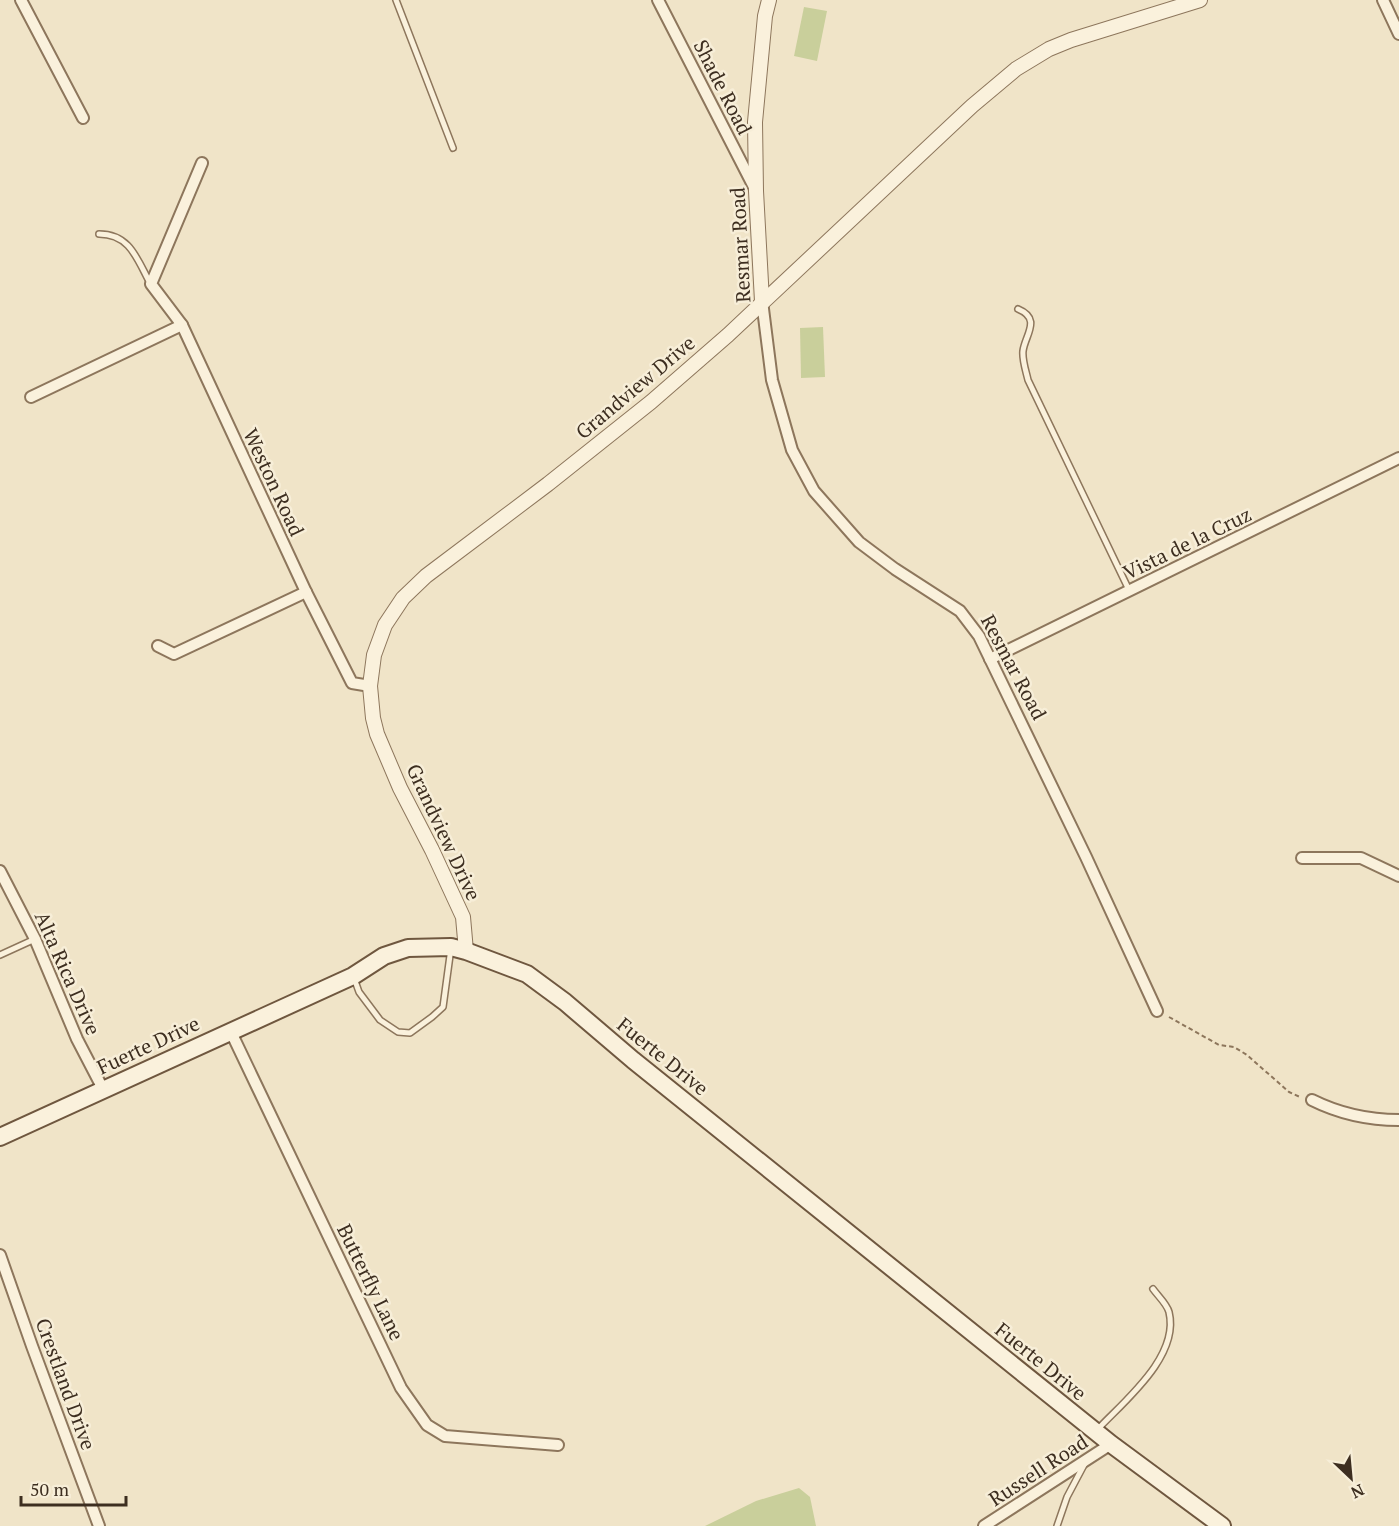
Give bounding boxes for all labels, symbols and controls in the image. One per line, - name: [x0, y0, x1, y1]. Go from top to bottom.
- street label: Shade Road: [688, 35, 758, 139]
- street label: Resmar Road: [723, 187, 757, 303]
- street label: Grandview Drive: [570, 329, 700, 445]
- street label: Weston Road: [237, 424, 311, 540]
- street label: Vista de la Cruz: [1118, 500, 1256, 586]
- street label: Resmar Road: [975, 610, 1053, 724]
- street label: Grandview Drive: [401, 759, 487, 905]
- street label: Alta Rica Drive: [29, 907, 107, 1039]
- street label: Fuerte Drive: [92, 1009, 204, 1081]
- street label: Fuerte Drive: [612, 1011, 714, 1101]
- street label: Butterfly Lane: [331, 1219, 411, 1345]
- street label: Crestland Drive: [30, 1314, 102, 1454]
- street label: Fuerte Drive: [990, 1316, 1092, 1406]
- street label: Russell Road: [983, 1428, 1093, 1512]
- north arrow: [1321, 1448, 1381, 1508]
- scale bar: [21, 1469, 126, 1507]
- text: 50 m: [30, 1477, 70, 1501]
- text: N: [1347, 1479, 1368, 1504]

